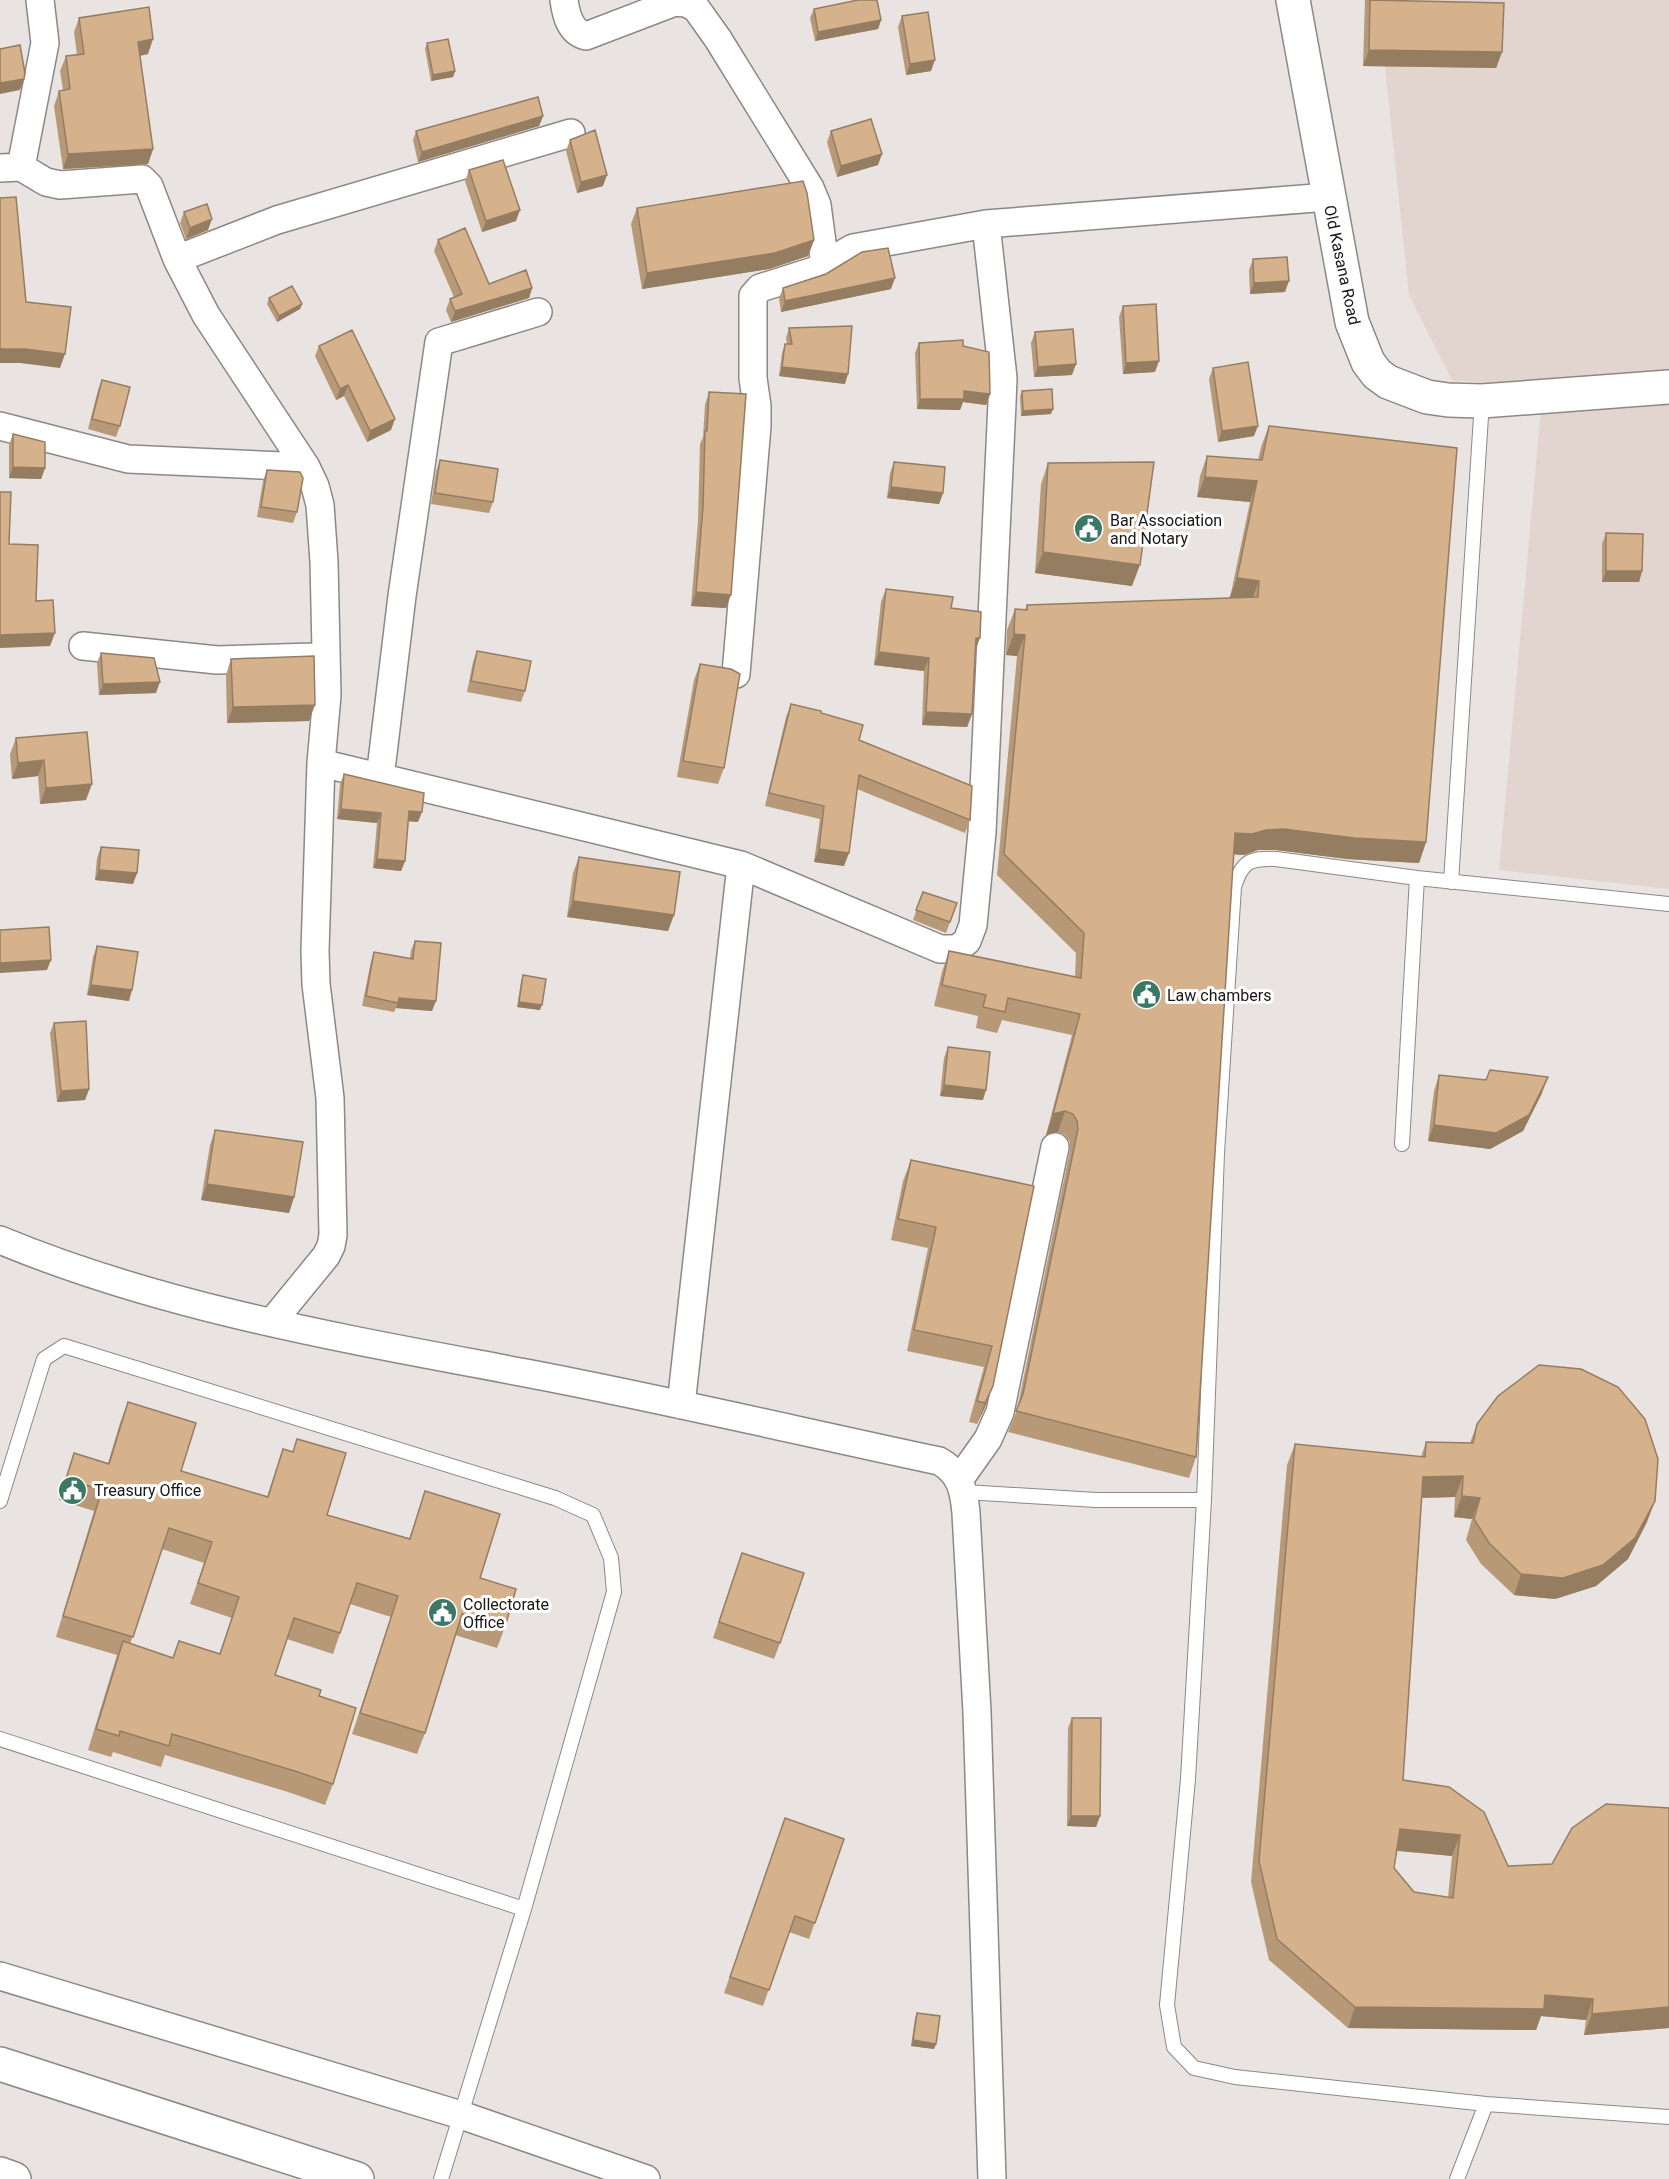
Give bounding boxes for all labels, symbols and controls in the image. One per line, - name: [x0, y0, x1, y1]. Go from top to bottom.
- street label: Old Kasana Road: [1320, 203, 1364, 327]
- place label: Bar Association and Notary: [1110, 511, 1222, 548]
- public building icon: Bar Association and Notary: [1073, 513, 1105, 545]
- public building icon: Law chambers: [1130, 979, 1162, 1011]
- place label: Law chambers: [1167, 986, 1271, 1005]
- public building icon: Treasury Office: [57, 1474, 89, 1506]
- place label: Treasury Office: [94, 1481, 201, 1500]
- place label: Collectorate Office: [463, 1595, 549, 1632]
- public building icon: Collectorate Office: [426, 1597, 458, 1629]

